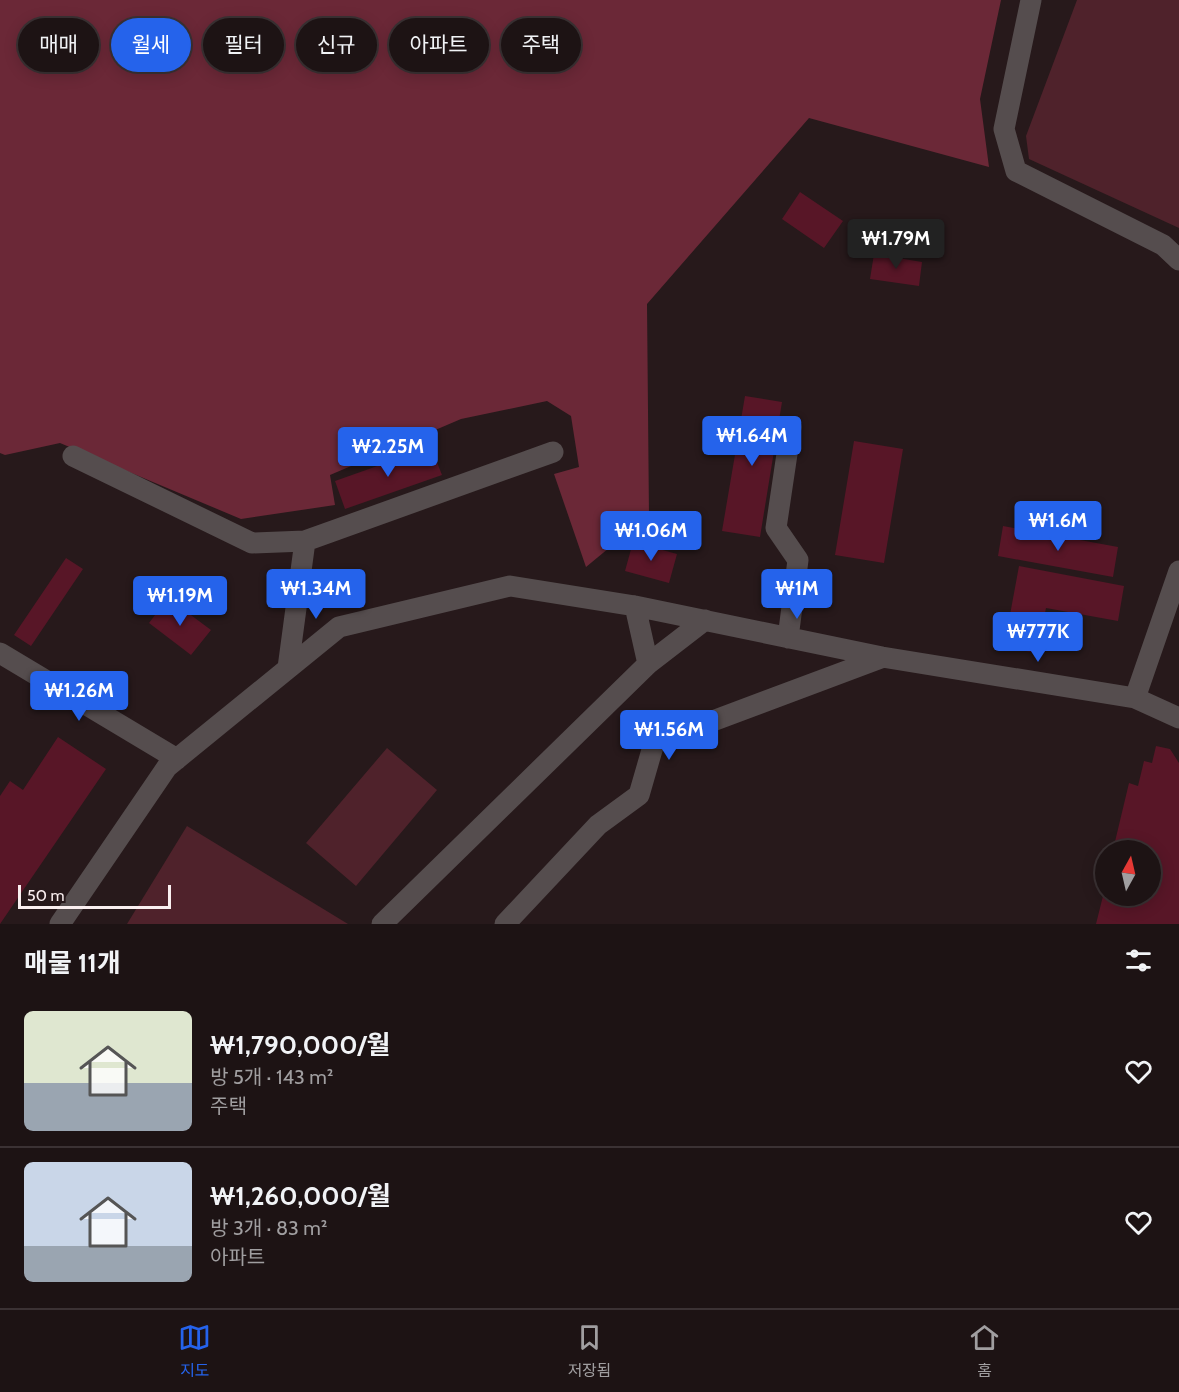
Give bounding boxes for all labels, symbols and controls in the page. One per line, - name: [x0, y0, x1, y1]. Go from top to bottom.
- chip: 매매: [18, 18, 99, 72]
- chip: 월세: [111, 18, 191, 72]
- chip: 필터: [203, 18, 284, 72]
- chip: 신규: [296, 18, 377, 72]
- chip: 아파트: [389, 18, 489, 72]
- chip: 주택: [501, 18, 581, 72]
- pin: ₩1.79M: [847, 219, 945, 270]
- text: ₩1.79M: [861, 226, 931, 250]
- pin: ₩1.64M: [703, 416, 801, 467]
- text: ₩1.64M: [716, 423, 788, 447]
- pin: ₩2.25M: [339, 427, 437, 478]
- text: ₩2.25M: [352, 434, 424, 458]
- pin: ₩1.6M: [1016, 501, 1100, 552]
- text: ₩1.6M: [1028, 508, 1088, 532]
- pin: ₩1.06M: [602, 511, 700, 562]
- text: ₩1.06M: [615, 518, 688, 542]
- pin: ₩1.34M: [267, 569, 365, 620]
- pin: ₩1M: [768, 569, 826, 620]
- pin: ₩1.19M: [131, 576, 229, 627]
- text: ₩1.34M: [280, 576, 352, 600]
- text: ₩1M: [775, 576, 819, 600]
- text: ₩1.19M: [147, 583, 213, 607]
- pin: ₩777K: [996, 612, 1080, 663]
- text: ₩777K: [1007, 619, 1069, 643]
- pin: ₩1.26M: [30, 671, 128, 722]
- text: ₩1.26M: [44, 678, 114, 702]
- pin: ₩1.56M: [620, 710, 718, 761]
- text: ₩1.56M: [634, 717, 704, 741]
- north arrow: [1095, 840, 1161, 906]
- map controls: [1095, 840, 1161, 906]
- scale bar: [18, 882, 171, 910]
- text: 50 m: [27, 886, 64, 905]
- icon: filters: [1122, 944, 1155, 977]
- text: 매물 11개: [24, 947, 121, 979]
- text: ₩1,790,000/월: [210, 1029, 391, 1061]
- icon: home: [72, 1035, 144, 1107]
- icon: heart: [1122, 1055, 1155, 1088]
- text: 방 5개 · 143 m²: [210, 1065, 333, 1089]
- text: 주택: [210, 1094, 247, 1118]
- text: ₩1,260,000/월: [210, 1180, 391, 1212]
- icon: home: [72, 1186, 144, 1258]
- icon: heart: [1122, 1206, 1155, 1239]
- text: 방 3개 · 83 m²: [210, 1216, 328, 1240]
- text: 아파트: [210, 1245, 265, 1269]
- tab: 지도: [178, 1321, 211, 1381]
- tab: 저장됨: [567, 1321, 612, 1381]
- tab: 홈: [968, 1321, 1001, 1381]

